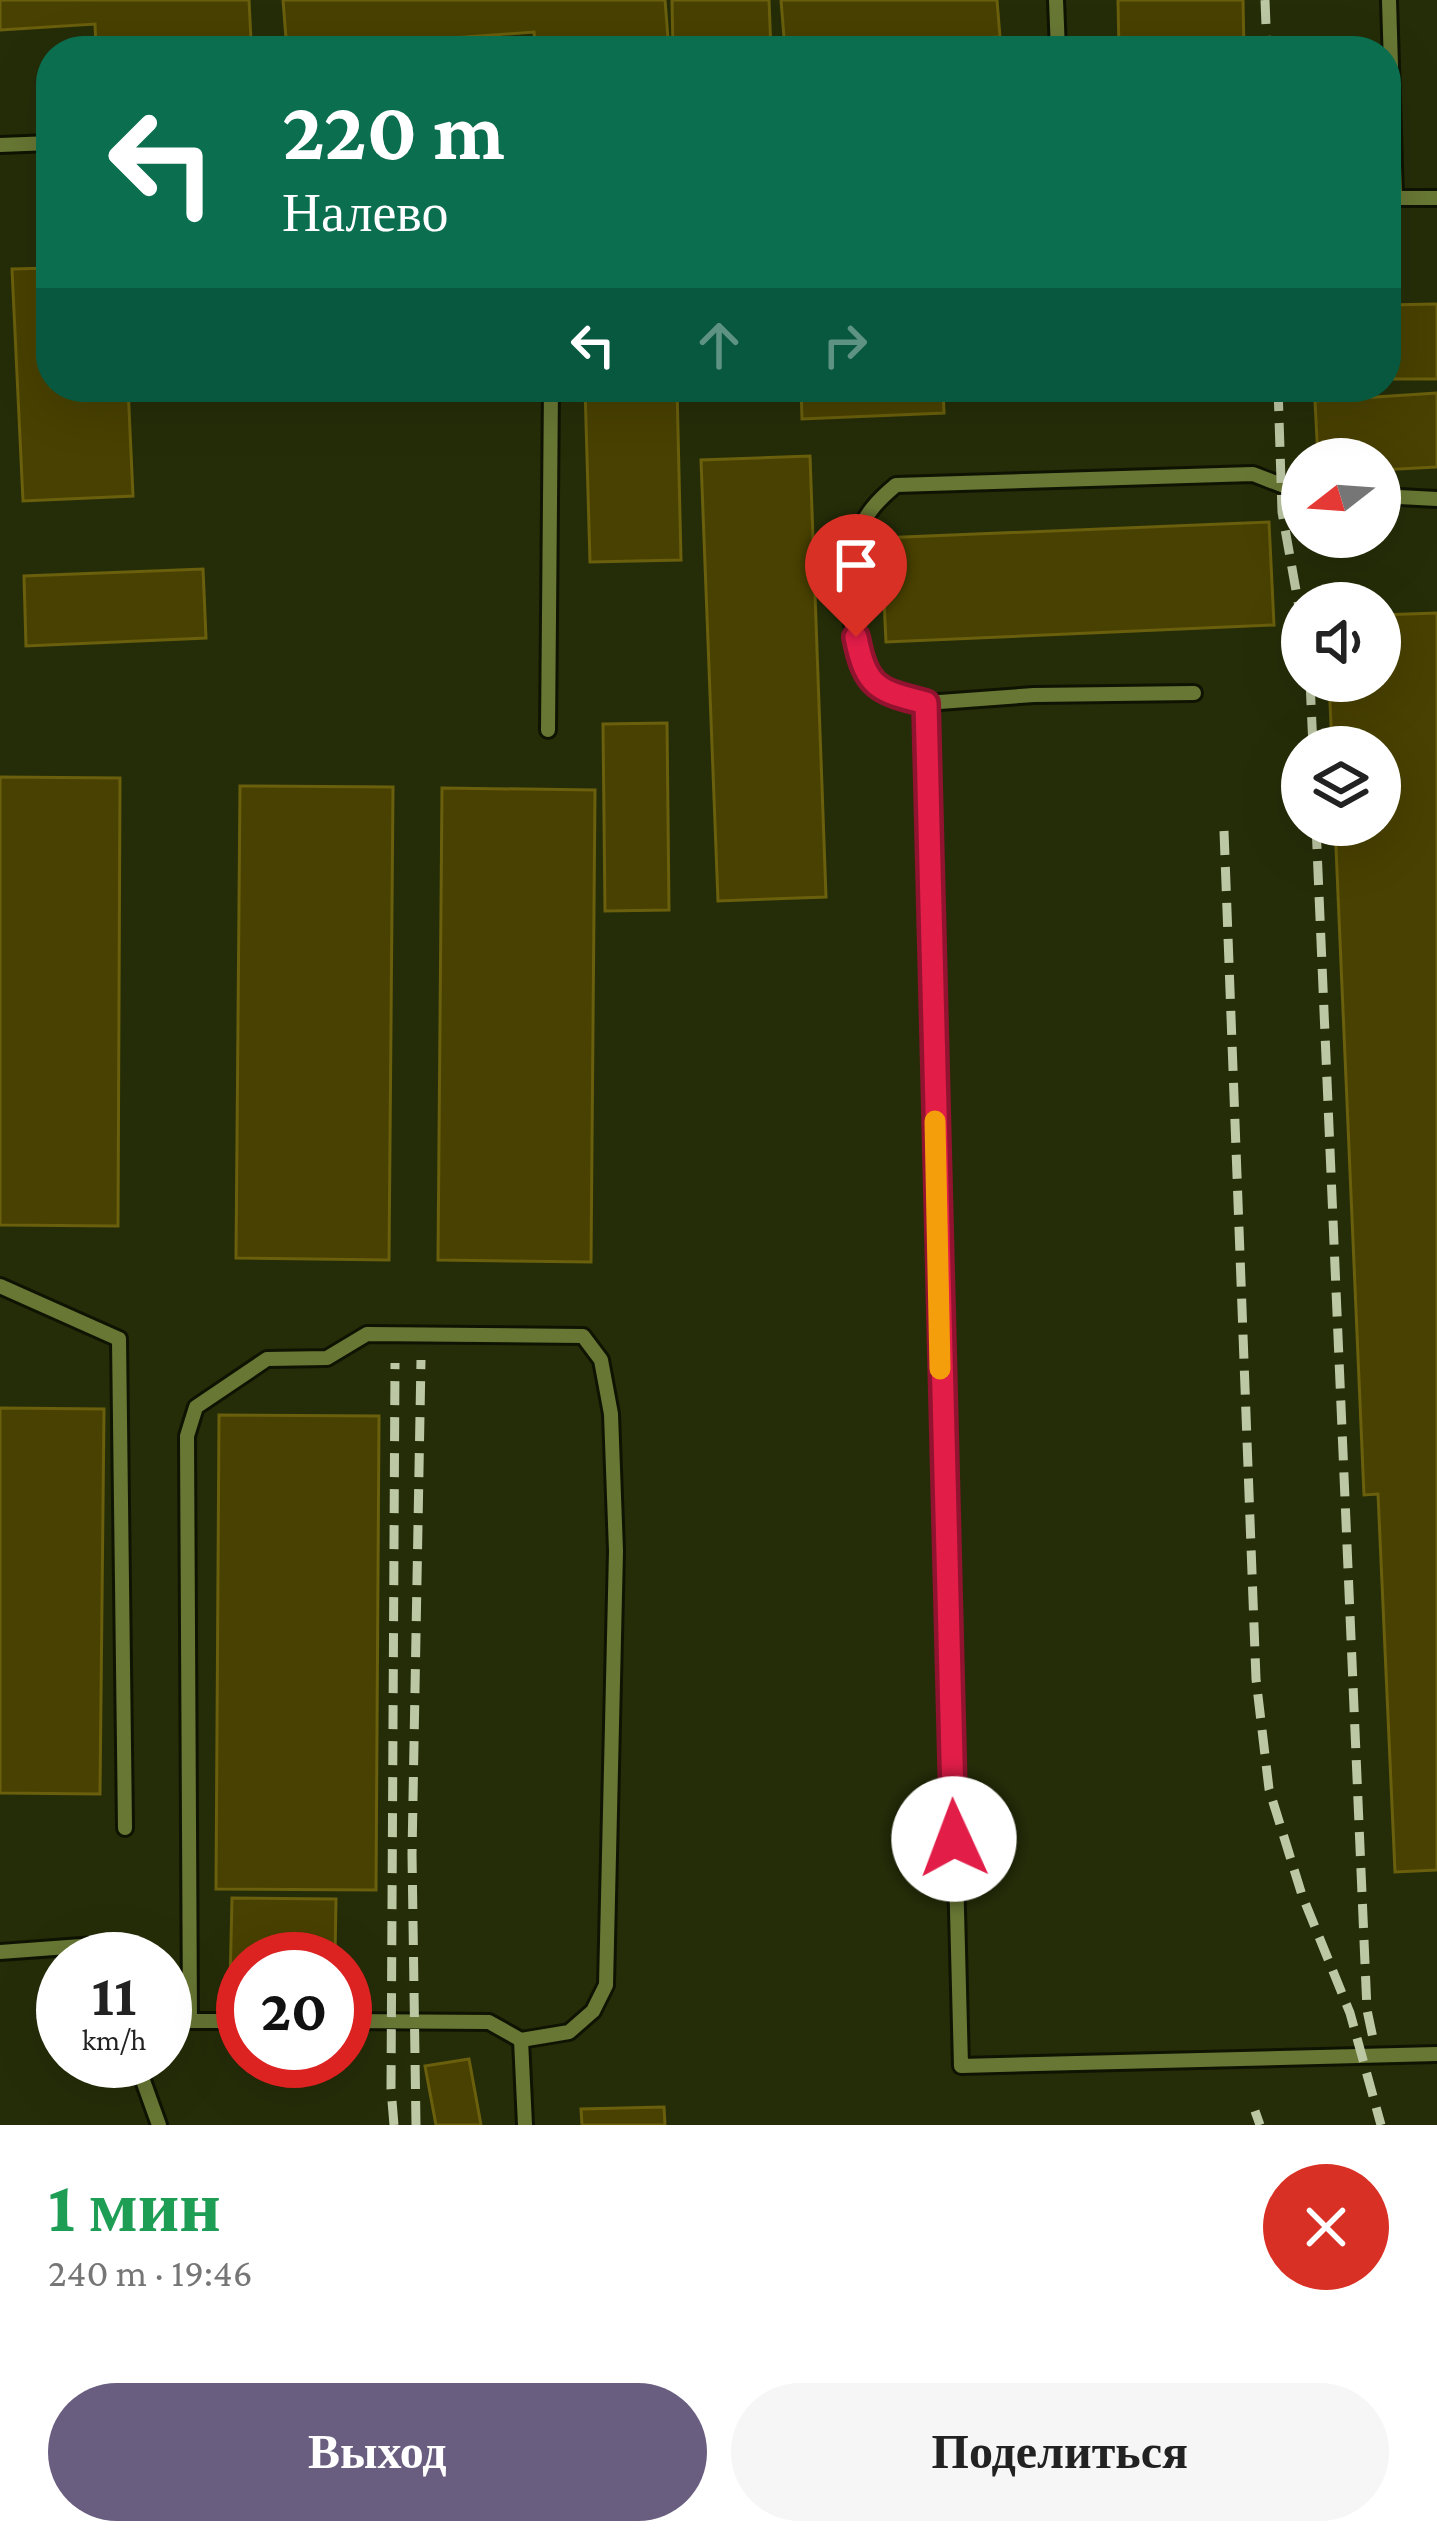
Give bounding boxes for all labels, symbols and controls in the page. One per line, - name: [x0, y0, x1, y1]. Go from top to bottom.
- icon: left: [84, 84, 240, 240]
- text: 220 m: [282, 84, 505, 177]
- text: Налево: [282, 183, 448, 243]
- icon: left: [560, 312, 626, 378]
- icon: ahead: [686, 312, 752, 378]
- icon: right: [812, 312, 878, 378]
- north arrow: [1281, 438, 1401, 558]
- map controls: [1281, 438, 1401, 846]
- pin: [805, 514, 907, 637]
- icon: arrive: [823, 532, 889, 598]
- button: sound: [1281, 582, 1401, 702]
- button: layers: [1281, 726, 1401, 846]
- position arrow: [891, 1776, 1017, 1902]
- speed limit sign: 20: [216, 1932, 372, 2088]
- text: 11: [92, 1961, 136, 2028]
- text: km/h: [82, 2023, 146, 2056]
- button: close: [1263, 2164, 1389, 2290]
- text: 1 мин: [48, 2166, 221, 2246]
- text: 240 m · 19:46: [48, 2251, 253, 2294]
- button: Выход: [48, 2383, 707, 2521]
- button: Поделиться: [731, 2383, 1389, 2521]

